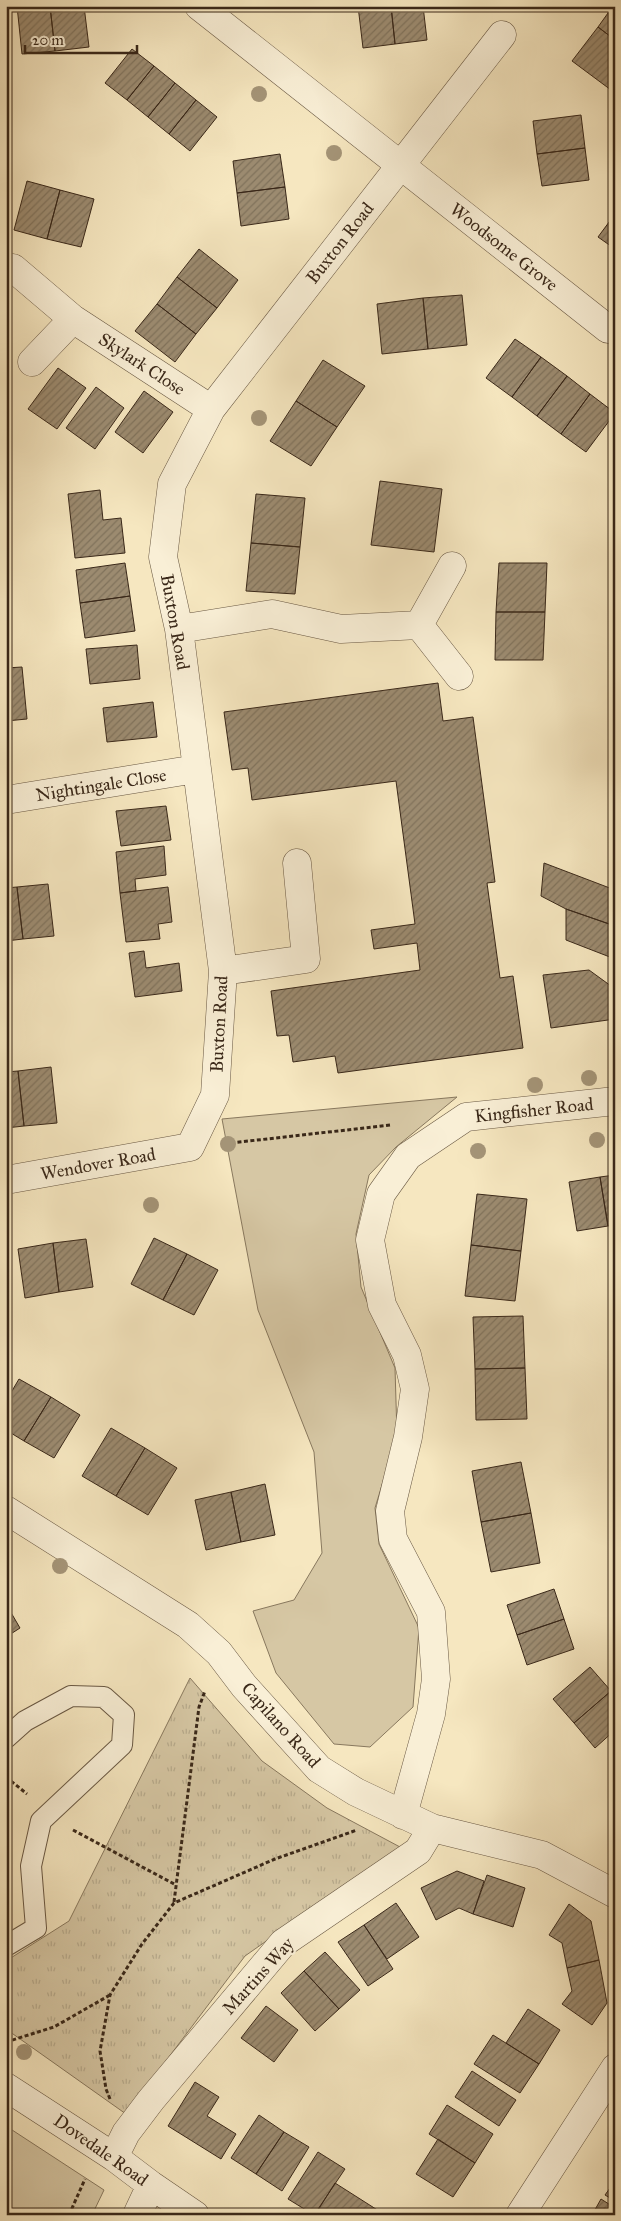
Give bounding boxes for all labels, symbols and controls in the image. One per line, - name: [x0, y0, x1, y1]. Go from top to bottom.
- scale bar: [25, 22, 138, 54]
- text: 20 m: [32, 31, 64, 49]
- street label: Buxton Road: [301, 198, 379, 288]
- street label: Woodsome Grove: [446, 198, 562, 296]
- street label: Skylark Close: [95, 328, 189, 400]
- street label: Buxton Road: [156, 572, 194, 672]
- street label: Nightingale Close: [34, 764, 168, 807]
- street label: Buxton Road: [205, 975, 233, 1073]
- street label: Kingfisher Road: [474, 1093, 595, 1128]
- street label: Wendover Road: [39, 1143, 157, 1185]
- street label: Capilano Road: [237, 1678, 325, 1772]
- street label: Martins Way: [218, 1932, 299, 2019]
- street label: Dovedale Road: [49, 2109, 153, 2191]

